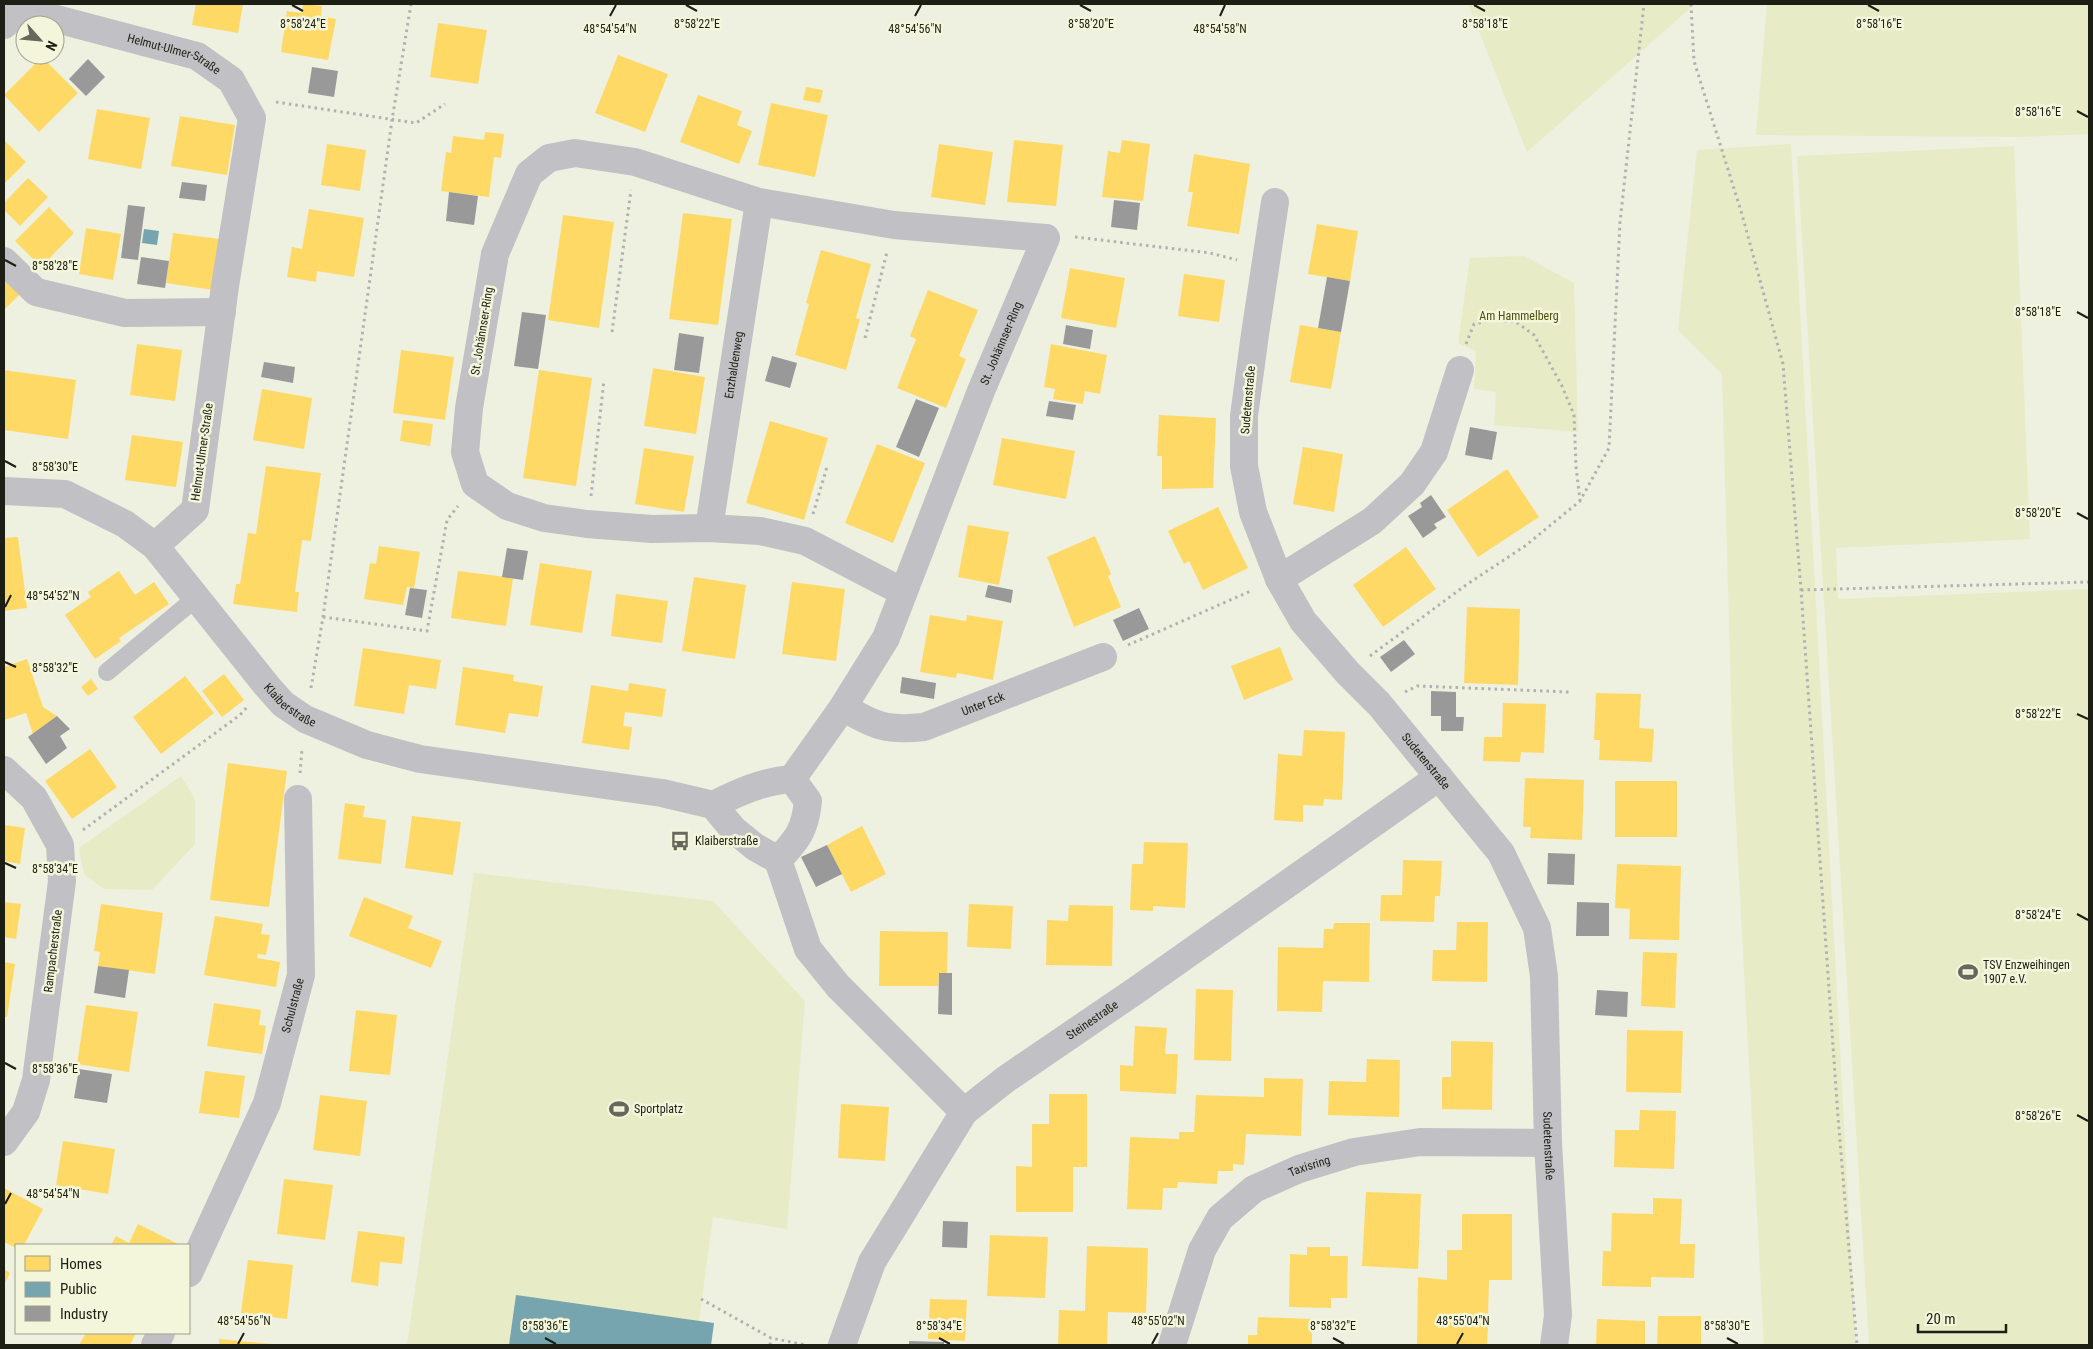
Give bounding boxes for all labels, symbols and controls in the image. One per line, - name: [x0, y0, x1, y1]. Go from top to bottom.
- north arrow: [15, 15, 65, 65]
- text: 8°58'24"E: [280, 17, 326, 31]
- text: 8°58'22"E: [674, 17, 720, 31]
- text: 8°58'20"E: [1068, 17, 1114, 31]
- text: 8°58'18"E: [1462, 17, 1508, 31]
- text: 8°58'16"E: [1856, 17, 1902, 31]
- text: 48°54'54"N: [583, 22, 637, 36]
- text: 48°54'56"N: [888, 22, 942, 36]
- text: 48°54'58"N: [1193, 22, 1247, 36]
- street label: Helmut-Ulmer-Straße: [126, 31, 223, 78]
- text: N: [43, 38, 61, 53]
- text: 8°58'16"E: [2015, 105, 2061, 119]
- text: 8°58'28"E: [32, 259, 78, 273]
- street label: St. Johännser-Ring: [468, 286, 496, 376]
- street label: St. Johännser-Ring: [977, 299, 1025, 387]
- text: 8°58'18"E: [2015, 305, 2061, 319]
- park label: Am Hammelberg: [1479, 309, 1559, 323]
- street label: Enzhaldenweg: [722, 330, 746, 400]
- street label: Sudetenstraße: [1238, 365, 1258, 435]
- street label: Helmut-Ulmer-Straße: [188, 402, 216, 502]
- text: 8°58'30"E: [32, 460, 78, 474]
- text: 8°58'20"E: [2015, 506, 2061, 520]
- text: 48°54'52"N: [26, 589, 80, 603]
- text: 8°58'32"E: [32, 661, 78, 675]
- street label: Klaiberstraße: [261, 680, 318, 730]
- street label: Unter Eck: [959, 689, 1007, 719]
- text: 8°58'22"E: [2015, 707, 2061, 721]
- street label: Sudetenstraße: [1399, 730, 1453, 793]
- bus stop icon: Klaiberstraße: [669, 830, 691, 852]
- place label: Klaiberstraße: [695, 834, 758, 848]
- text: 8°58'34"E: [32, 862, 78, 876]
- street label: Rampacherstraße: [41, 908, 65, 993]
- text: 8°58'24"E: [2015, 908, 2061, 922]
- place label: TSV Enzweihingen 1907 e.V.: [1983, 958, 2070, 986]
- sports icon: TSV Enzweihingen 1907 e.V.: [1957, 961, 1979, 983]
- street label: Schulstraße: [279, 976, 307, 1034]
- street label: Steinestraße: [1064, 997, 1121, 1043]
- text: 8°58'36"E: [32, 1062, 78, 1076]
- sports icon: Sportplatz: [608, 1098, 630, 1120]
- place label: Sportplatz: [634, 1102, 683, 1116]
- text: 8°58'26"E: [2015, 1109, 2061, 1123]
- street label: Sudetenstraße: [1540, 1111, 1557, 1181]
- street label: Taxisring: [1286, 1153, 1332, 1180]
- text: 48°54'54"N: [26, 1187, 80, 1201]
- legend: [15, 1244, 190, 1334]
- text: Homes: [60, 1255, 102, 1273]
- text: Public: [60, 1280, 97, 1298]
- scale bar: [1918, 1302, 2006, 1334]
- text: Industry: [60, 1305, 108, 1323]
- text: 20 m: [1926, 1310, 1956, 1328]
- text: 48°54'56"N: [217, 1314, 271, 1328]
- text: 48°55'02"N: [1131, 1314, 1185, 1328]
- text: 48°55'04"N: [1436, 1314, 1490, 1328]
- text: 8°58'36"E: [522, 1319, 568, 1333]
- text: 8°58'34"E: [916, 1319, 962, 1333]
- text: 8°58'32"E: [1310, 1319, 1356, 1333]
- text: 8°58'30"E: [1704, 1319, 1750, 1333]

